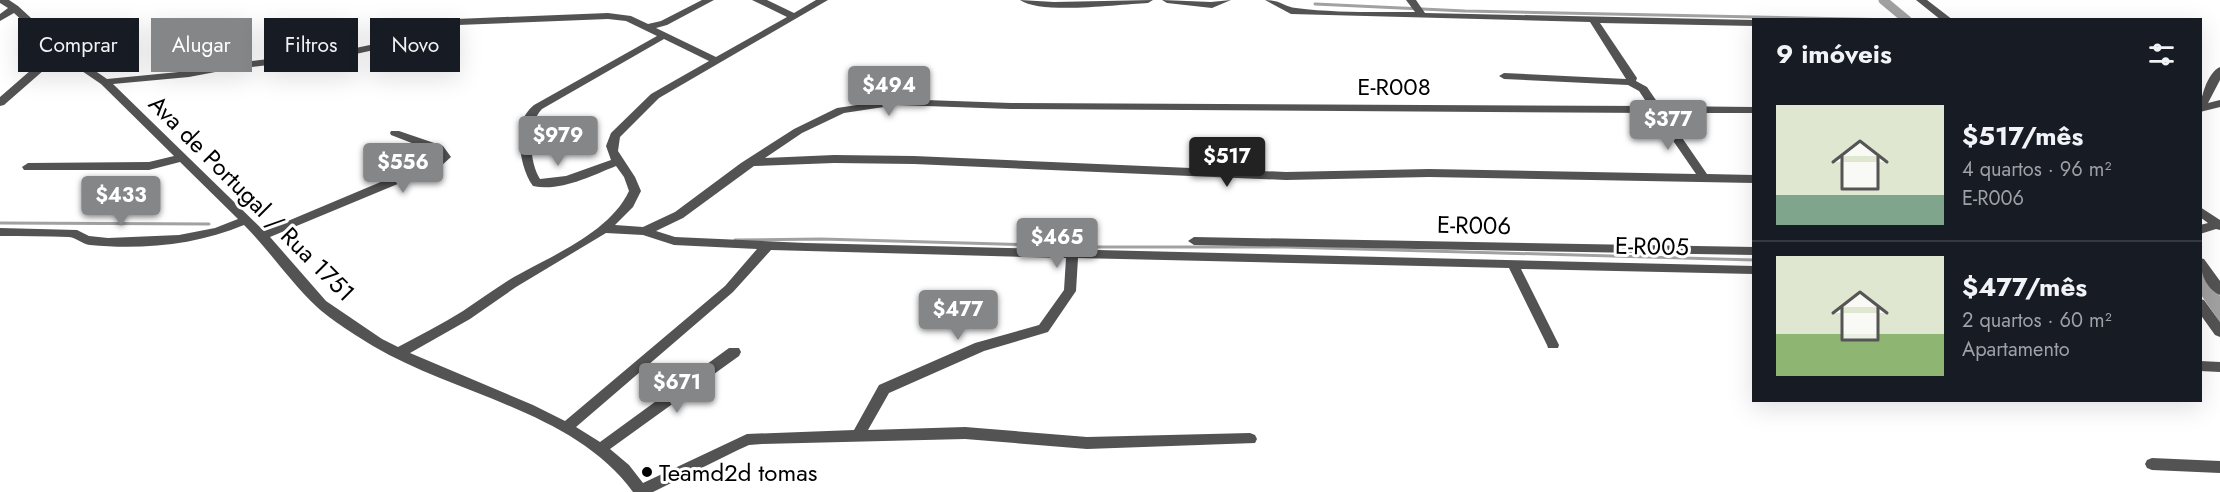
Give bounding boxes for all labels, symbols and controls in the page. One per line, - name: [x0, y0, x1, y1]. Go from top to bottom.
- chip: Comprar: [18, 18, 139, 72]
- chip: Alugar: [151, 18, 252, 72]
- chip: Filtros: [264, 18, 358, 72]
- chip: Novo: [370, 18, 460, 72]
- text: 9 imóveis: [1776, 35, 1892, 73]
- icon: filters: [2145, 38, 2178, 71]
- pin: $494: [853, 66, 925, 117]
- street label: E-R008: [1357, 69, 1431, 104]
- text: $494: [862, 71, 916, 100]
- street label: Ava de Portugal / Rua 1751: [141, 87, 363, 309]
- pin: $377: [1632, 100, 1704, 151]
- text: $377: [1644, 105, 1692, 134]
- pin: $979: [522, 116, 594, 167]
- text: $517/mês: [1962, 117, 2083, 155]
- text: $979: [533, 121, 583, 150]
- icon: home: [1824, 129, 1896, 201]
- pin: $517: [1191, 137, 1263, 188]
- text: $517: [1203, 142, 1251, 171]
- pin: $556: [367, 143, 439, 194]
- text: $556: [377, 148, 429, 177]
- text: 4 quartos · 96 m²: [1962, 155, 2111, 184]
- pin: $433: [85, 176, 157, 227]
- text: $433: [95, 181, 147, 210]
- text: E-R006: [1962, 184, 2024, 213]
- street label: E-R006: [1437, 207, 1511, 243]
- pin: $465: [1021, 218, 1093, 269]
- text: $465: [1031, 223, 1083, 252]
- street label: E-R005: [1615, 228, 1689, 264]
- text: $477/mês: [1962, 268, 2087, 306]
- icon: home: [1824, 280, 1896, 352]
- pin: $477: [922, 290, 994, 341]
- text: $477: [933, 295, 983, 324]
- text: 2 quartos · 60 m²: [1962, 306, 2112, 335]
- text: Apartamento: [1962, 335, 2070, 364]
- pin: $671: [641, 363, 713, 414]
- text: $671: [653, 368, 701, 397]
- place label: Teamd2d tomas: [659, 455, 817, 490]
- marker: Teamd2d tomas: [640, 465, 654, 479]

